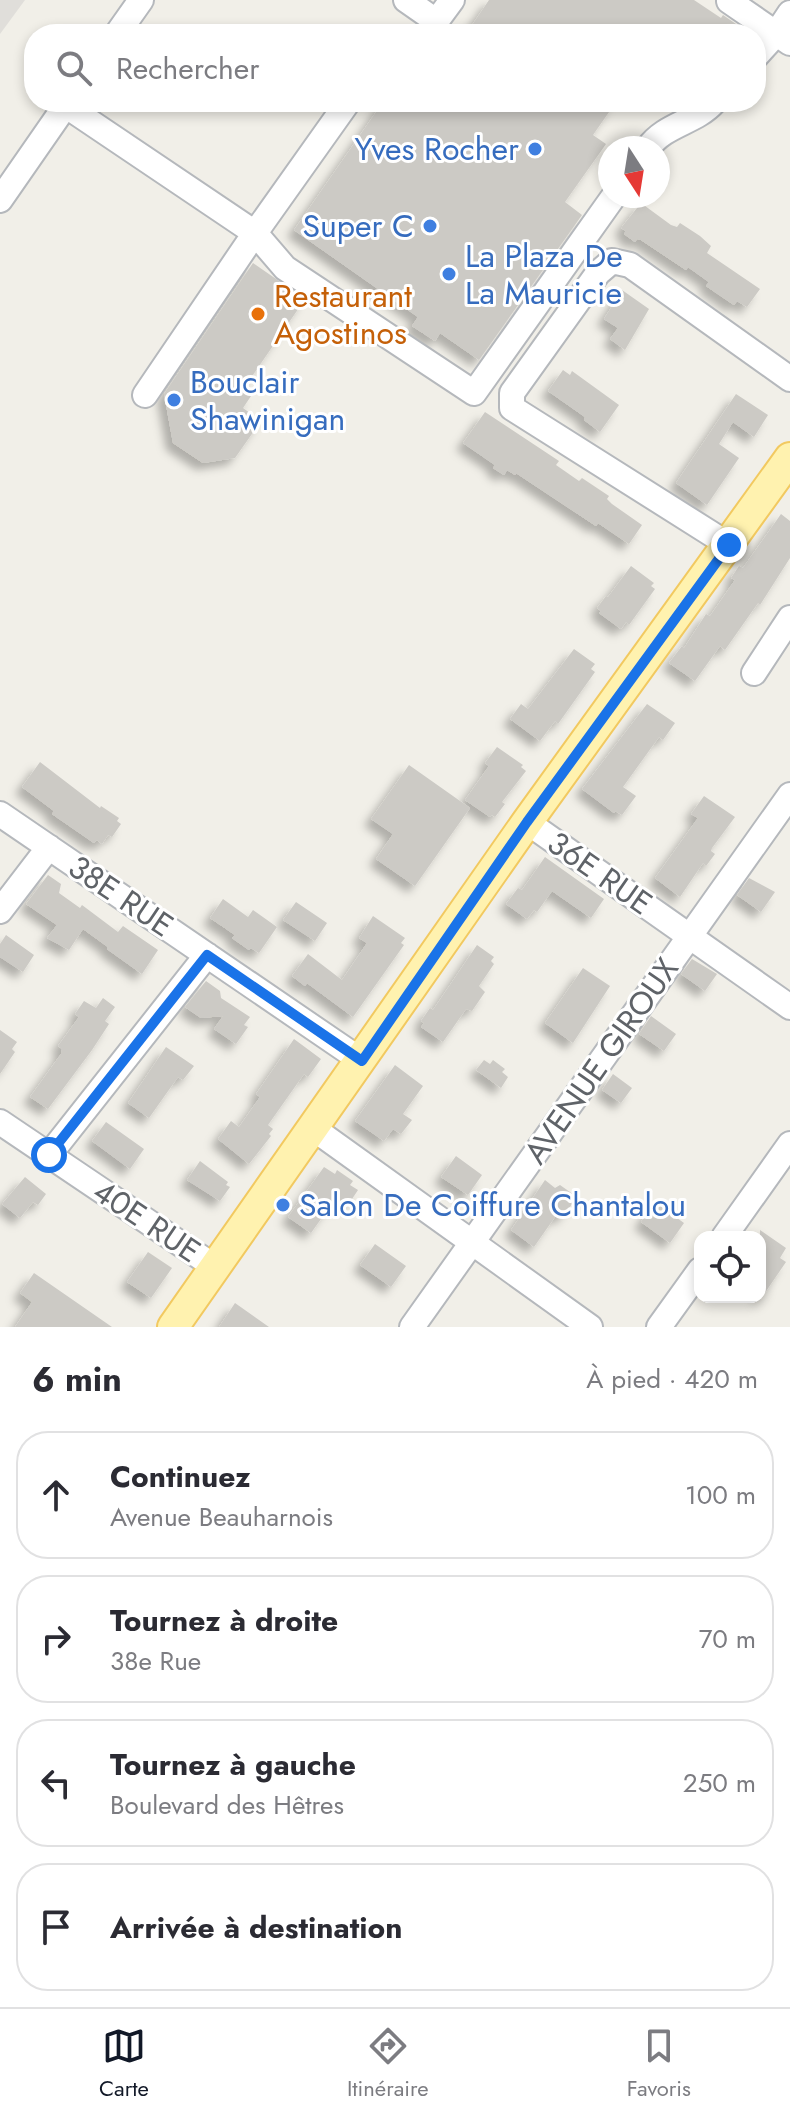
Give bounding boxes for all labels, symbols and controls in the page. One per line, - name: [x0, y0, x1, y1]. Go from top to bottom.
- search box: [24, 24, 766, 112]
- icon: search: [52, 46, 96, 90]
- text: Rechercher: [116, 47, 259, 90]
- place label: Yves Rocher: [354, 126, 519, 172]
- north arrow: [598, 136, 670, 208]
- marker: Yves Rocher: [526, 140, 544, 158]
- place label: Super C: [302, 203, 414, 249]
- marker: Super C: [421, 217, 439, 235]
- place label: La Plaza De La Mauricie: [465, 233, 623, 316]
- marker: La Plaza De La Mauricie: [440, 265, 458, 283]
- place label: Restaurant Agostinos: [274, 273, 412, 356]
- marker: Restaurant Agostinos: [249, 305, 267, 323]
- place label: Bouclair Shawinigan: [190, 359, 345, 442]
- marker: Bouclair Shawinigan: [165, 391, 183, 409]
- route end: [711, 527, 747, 563]
- street label: 36E RUE: [538, 820, 662, 926]
- street label: 38E RUE: [59, 844, 183, 948]
- street label: AVENUE GIROUX: [513, 948, 689, 1173]
- route start: [31, 1137, 67, 1173]
- street label: 40E RUE: [84, 1168, 210, 1274]
- place label: Salon De Coiffure Chantalou: [299, 1182, 686, 1228]
- marker: Salon De Coiffure Chantalou: [274, 1196, 292, 1214]
- map controls: [694, 1231, 766, 1303]
- button: locate: [694, 1231, 766, 1303]
- text: 6 min: [32, 1355, 122, 1404]
- text: À pied · 420 m: [586, 1360, 758, 1398]
- text: Continuez: [110, 1455, 251, 1498]
- icon: ahead: [34, 1473, 78, 1517]
- text: 100 m: [685, 1476, 756, 1514]
- text: Avenue Beauharnois: [110, 1498, 333, 1536]
- text: Tournez à droite: [110, 1599, 338, 1642]
- icon: right: [34, 1617, 78, 1661]
- text: 70 m: [699, 1620, 756, 1658]
- text: 38e Rue: [110, 1642, 201, 1680]
- text: Tournez à gauche: [110, 1743, 356, 1786]
- icon: left: [34, 1761, 78, 1805]
- text: 250 m: [683, 1764, 756, 1802]
- text: Boulevard des Hêtres: [110, 1786, 344, 1824]
- icon: arrive: [34, 1905, 78, 1949]
- text: Arrivée à destination: [110, 1906, 402, 1949]
- tab: Carte: [99, 2024, 149, 2104]
- tab: Itinéraire: [347, 2024, 429, 2104]
- tab: Favoris: [627, 2024, 691, 2104]

